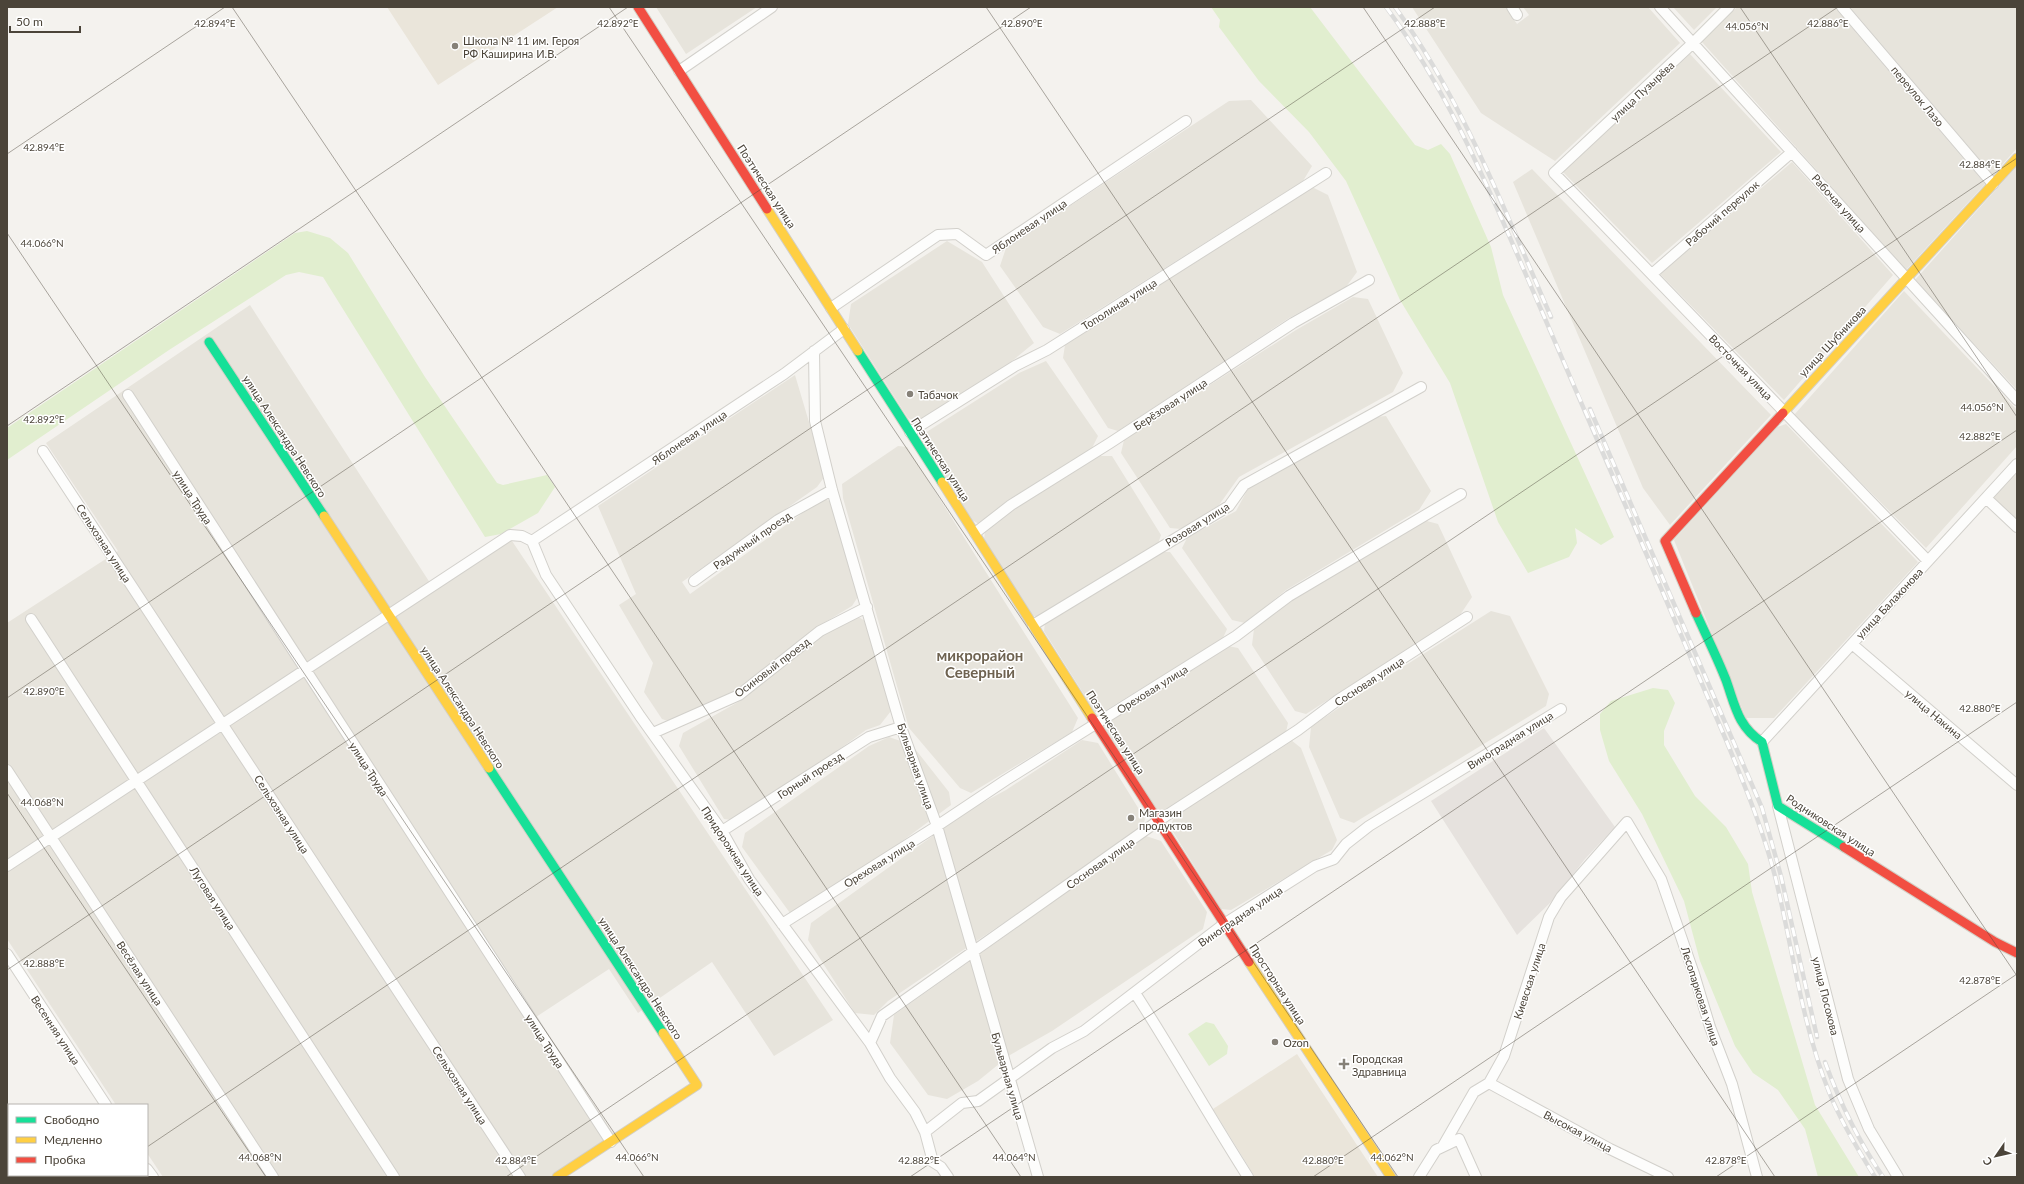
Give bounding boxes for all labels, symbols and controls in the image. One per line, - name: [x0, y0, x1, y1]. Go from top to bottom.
- scale bar: [10, 8, 80, 34]
- text: 50 m: [16, 14, 43, 29]
- text: 42.894°E: [194, 17, 236, 29]
- text: 42.892°E: [597, 17, 639, 29]
- text: 42.890°E: [1001, 17, 1043, 29]
- text: 42.888°E: [1404, 17, 1446, 29]
- text: 42.886°E: [1807, 17, 1849, 29]
- text: 44.056°N: [1725, 20, 1769, 32]
- place label: Школа № 11 им. Героя РФ Каширина И.В.: [463, 34, 579, 60]
- marker: Школа № 11 им. Героя РФ Каширина И.В.: [450, 41, 460, 51]
- street label: улица Пузырёва: [1607, 58, 1677, 124]
- street label: переулок Лазо: [1889, 63, 1947, 129]
- text: 42.894°E: [23, 141, 65, 153]
- street label: Поэтическая улица: [735, 142, 799, 230]
- text: 42.884°E: [1959, 158, 2001, 170]
- street label: Рабочая улица: [1809, 171, 1869, 235]
- street label: Рабочий переулок: [1683, 177, 1762, 248]
- street label: Яблоневая улица: [988, 196, 1069, 256]
- text: 44.066°N: [20, 237, 64, 249]
- street label: Тополиная улица: [1079, 276, 1159, 332]
- street label: улица Шубникова: [1796, 303, 1868, 379]
- street label: Восточная улица: [1707, 332, 1775, 402]
- street label: улица Александра Невского: [241, 372, 329, 500]
- street label: Берёзовая улица: [1131, 375, 1209, 433]
- place label: Табачок: [918, 388, 959, 401]
- marker: Табачок: [905, 389, 915, 399]
- text: 44.056°N: [1960, 401, 2004, 413]
- street label: Яблоневая улица: [648, 407, 729, 467]
- text: 42.892°E: [23, 413, 65, 425]
- street label: Поэтическая улица: [909, 415, 973, 503]
- text: 42.882°E: [1959, 430, 2001, 442]
- street label: улица Труда: [171, 468, 215, 526]
- street label: Розовая улица: [1163, 499, 1231, 549]
- street label: Сельхозная улица: [74, 501, 134, 585]
- street label: Радужный проезд: [711, 508, 794, 572]
- street label: улица Балахонова: [1853, 565, 1925, 641]
- street label: Осиновый проезд: [732, 634, 813, 700]
- street label: улица Александра Невского: [419, 643, 507, 771]
- district label: микрорайон Северный: [937, 646, 1023, 681]
- street label: Сосновая улица: [1332, 654, 1406, 708]
- street label: Ореховая улица: [1114, 662, 1190, 716]
- text: 42.890°E: [23, 685, 65, 697]
- street label: улица Накина: [1903, 686, 1965, 742]
- street label: Поэтическая улица: [1084, 688, 1148, 776]
- text: 42.880°E: [1959, 702, 2001, 714]
- street label: Виноградная улица: [1465, 708, 1555, 772]
- street label: Бульварная улица: [895, 721, 937, 811]
- street label: улица Труда: [347, 740, 391, 798]
- street label: Горный проезд: [775, 749, 845, 801]
- street label: Сельхозная улица: [252, 772, 312, 856]
- street label: Родниковская улица: [1784, 791, 1878, 859]
- text: 44.068°N: [20, 796, 64, 808]
- street label: Придорожная улица: [699, 804, 767, 898]
- place label: Магазин продуктов: [1139, 806, 1192, 832]
- marker: Магазин продуктов: [1126, 813, 1136, 823]
- street label: Сосновая улица: [1063, 835, 1137, 891]
- street label: Ореховая улица: [841, 836, 917, 890]
- street label: Луговая улица: [187, 863, 238, 932]
- street label: Виноградная улица: [1195, 883, 1285, 949]
- street label: улица Александра Невского: [597, 914, 685, 1042]
- street label: Весёлая улица: [114, 938, 166, 1008]
- street label: Просторная улица: [1247, 941, 1309, 1027]
- street label: Киевская улица: [1511, 941, 1547, 1021]
- street label: Лесопарковая улица: [1678, 944, 1723, 1047]
- street label: улица Посохова: [1810, 955, 1842, 1037]
- text: 42.888°E: [23, 957, 65, 969]
- text: 42.878°E: [1959, 974, 2001, 986]
- street label: Весенняя улица: [29, 993, 83, 1067]
- street label: улица Труда: [523, 1012, 567, 1070]
- street label: Бульварная улица: [989, 1031, 1027, 1121]
- place label: Ozon: [1283, 1036, 1309, 1049]
- marker: Ozon: [1270, 1037, 1280, 1047]
- street label: Сельхозная улица: [430, 1043, 490, 1127]
- place label: Городская Здравница: [1352, 1052, 1407, 1078]
- marker: Городская Здравница: [1339, 1059, 1349, 1069]
- legend: [8, 1104, 148, 1176]
- street label: Высокая улица: [1541, 1107, 1615, 1155]
- text: Свободно: [44, 1112, 100, 1127]
- text: Медленно: [44, 1132, 103, 1147]
- north arrow: [1976, 1136, 2016, 1176]
- text: 44.068°N: [238, 1151, 282, 1163]
- text: 44.066°N: [615, 1151, 659, 1163]
- text: 44.064°N: [992, 1151, 1036, 1163]
- text: 44.062°N: [1370, 1151, 1414, 1163]
- text: Пробка: [44, 1152, 85, 1167]
- text: 42.884°E: [495, 1154, 537, 1166]
- text: 42.882°E: [898, 1154, 940, 1166]
- text: 42.880°E: [1302, 1154, 1344, 1166]
- text: 42.878°E: [1705, 1154, 1747, 1166]
- text: С: [1979, 1155, 1995, 1169]

